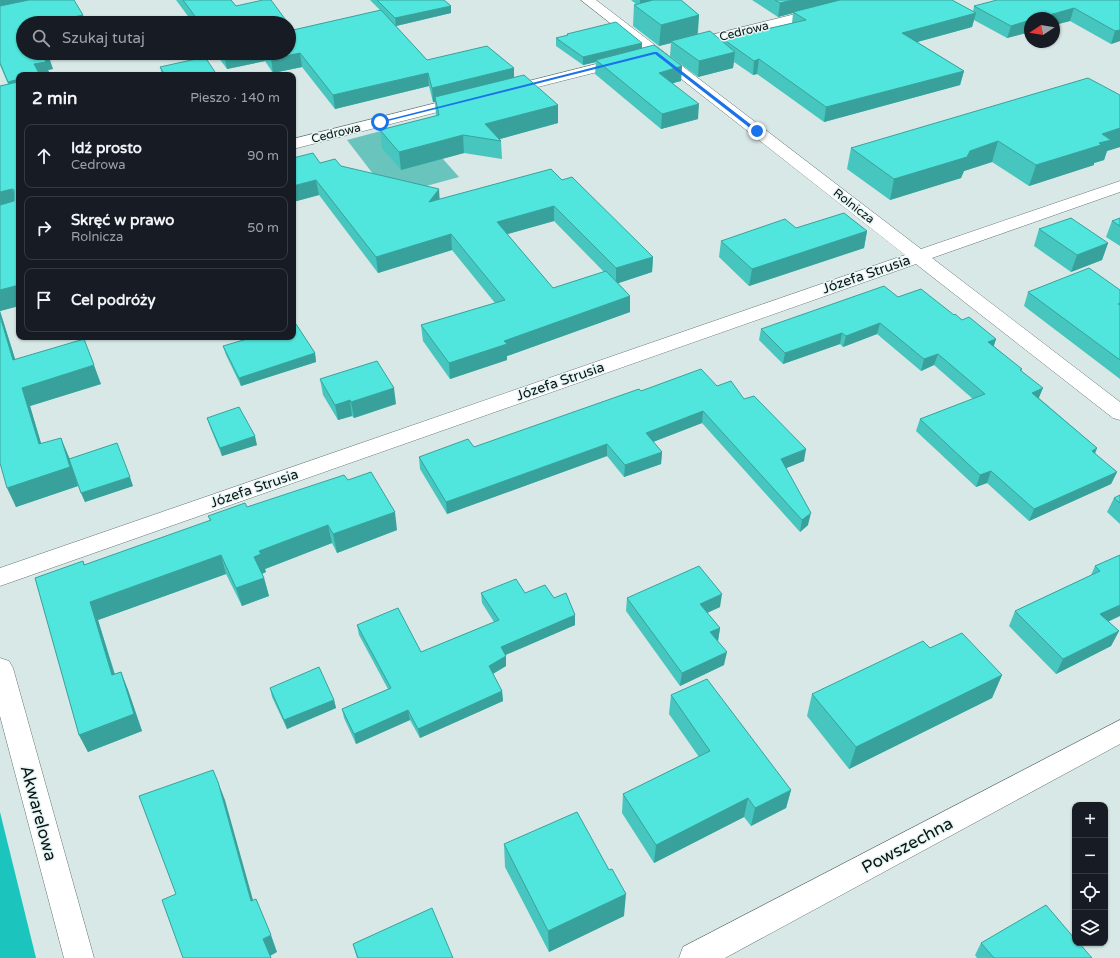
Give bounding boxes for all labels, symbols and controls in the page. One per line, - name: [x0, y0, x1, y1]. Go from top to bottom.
- north arrow: [1024, 12, 1060, 48]
- search box: [16, 16, 296, 60]
- street label: Cedrowa: [718, 18, 770, 44]
- icon: search: [30, 27, 52, 49]
- text: Szukaj tutaj: [62, 29, 145, 47]
- text: 2 min: [32, 88, 77, 109]
- text: Pieszo · 140 m: [190, 90, 280, 106]
- route start: [371, 113, 389, 131]
- street label: Cedrowa: [310, 120, 362, 146]
- route end: [748, 122, 766, 140]
- text: Idź prosto: [71, 139, 142, 157]
- icon: ahead: [33, 145, 55, 167]
- text: 90 m: [247, 148, 279, 164]
- text: Cedrowa: [71, 157, 126, 173]
- street label: Rolnicza: [831, 186, 877, 226]
- text: Skręć w prawo: [71, 211, 174, 229]
- icon: right: [33, 217, 55, 239]
- text: 50 m: [247, 220, 279, 236]
- text: Rolnicza: [71, 229, 123, 245]
- street label: Józefa Strusia: [820, 251, 913, 298]
- icon: arrive: [33, 289, 55, 311]
- text: Cel podróży: [71, 291, 156, 309]
- street label: Józefa Strusia: [514, 358, 607, 405]
- street label: Józefa Strusia: [208, 465, 301, 512]
- street label: Akwarelowa: [16, 763, 61, 863]
- map controls: [1072, 802, 1108, 946]
- button: +: [1072, 802, 1108, 838]
- street label: Powszechna: [858, 813, 957, 878]
- button: −: [1072, 838, 1108, 874]
- button: locate: [1072, 874, 1108, 910]
- button: layers: [1072, 910, 1108, 946]

